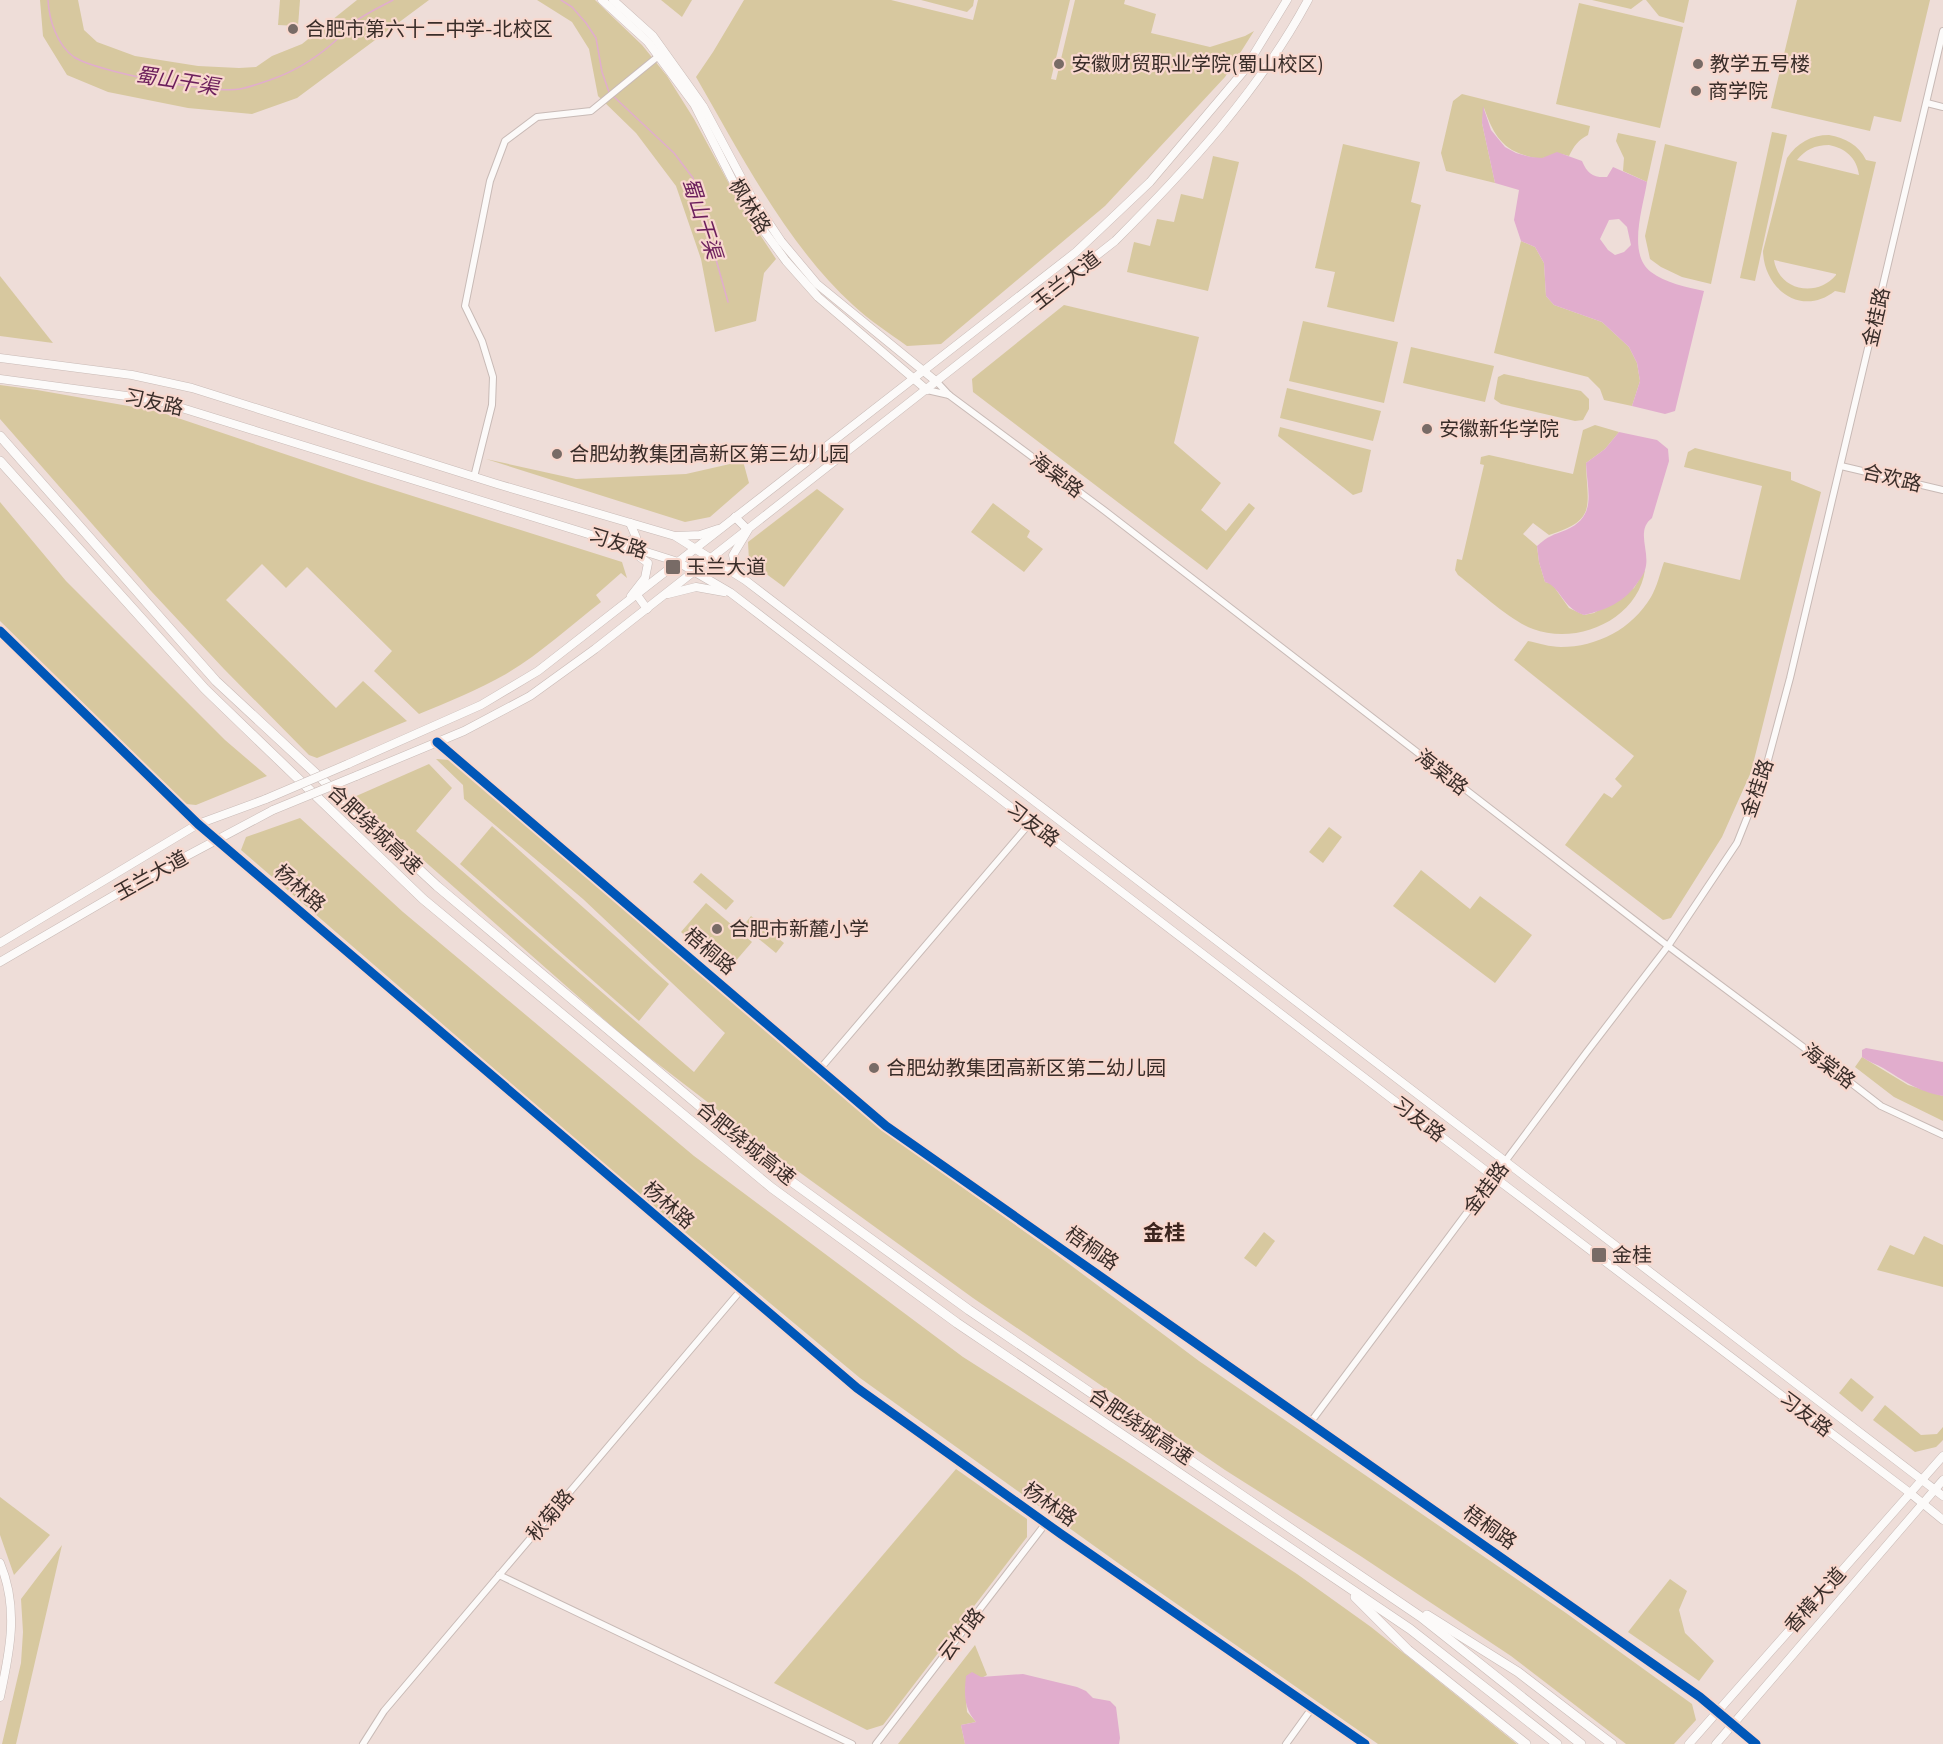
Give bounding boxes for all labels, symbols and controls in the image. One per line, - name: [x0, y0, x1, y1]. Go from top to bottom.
- place label: 合肥市第六十二中学-北校区: [305, 17, 553, 41]
- marker: 合肥市第六十二中学-北校区: [286, 22, 300, 36]
- place label: 安徽财贸职业学院(蜀山校区): [1071, 52, 1324, 76]
- place label: 教学五号楼: [1710, 52, 1810, 76]
- marker: 安徽财贸职业学院(蜀山校区): [1052, 57, 1066, 71]
- marker: 教学五号楼: [1691, 57, 1705, 71]
- water label: 蜀山干渠: [134, 62, 223, 100]
- place label: 商学院: [1708, 79, 1768, 103]
- marker: 商学院: [1689, 84, 1703, 98]
- water label: 蜀山干渠: [678, 174, 728, 265]
- street label: 枫林路: [724, 174, 776, 238]
- street label: 玉兰大道: [1027, 246, 1105, 314]
- street label: 金桂路: [1858, 285, 1894, 349]
- street label: 习友路: [122, 384, 186, 420]
- place label: 安徽新华学院: [1439, 417, 1559, 441]
- marker: 安徽新华学院: [1420, 422, 1434, 436]
- place label: 合肥幼教集团高新区第三幼儿园: [569, 442, 849, 466]
- marker: 合肥幼教集团高新区第三幼儿园: [550, 447, 564, 461]
- street label: 海棠路: [1026, 447, 1088, 503]
- street label: 合欢路: [1860, 460, 1924, 496]
- street label: 习友路: [586, 523, 650, 563]
- place label: 玉兰大道: [686, 555, 766, 579]
- marker: 玉兰大道: [664, 558, 682, 576]
- street label: 海棠路: [1411, 744, 1473, 800]
- street label: 金桂路: [1736, 756, 1778, 820]
- street label: 合肥绕城高速: [323, 779, 427, 879]
- street label: 习友路: [1002, 796, 1064, 852]
- street label: 玉兰大道: [110, 845, 192, 905]
- street label: 杨林路: [269, 859, 331, 917]
- place label: 合肥市新麓小学: [729, 917, 869, 941]
- marker: 合肥市新麓小学: [710, 922, 724, 936]
- street label: 梧桐路: [679, 923, 741, 979]
- street label: 海棠路: [1798, 1038, 1860, 1094]
- place label: 合肥幼教集团高新区第二幼儿园: [886, 1056, 1166, 1080]
- marker: 合肥幼教集团高新区第二幼儿园: [867, 1061, 881, 1075]
- street label: 习友路: [1388, 1091, 1450, 1147]
- street label: 合肥绕城高速: [692, 1096, 800, 1190]
- street label: 金桂路: [1458, 1157, 1514, 1219]
- street label: 杨林路: [638, 1176, 700, 1234]
- district label: 金桂: [1143, 1220, 1185, 1245]
- street label: 梧桐路: [1061, 1221, 1123, 1275]
- place label: 金桂: [1612, 1243, 1652, 1267]
- marker: 金桂: [1590, 1246, 1608, 1264]
- street label: 合肥绕城高速: [1085, 1382, 1197, 1470]
- street label: 习友路: [1775, 1386, 1837, 1442]
- street label: 杨林路: [1019, 1477, 1081, 1531]
- street label: 秋菊路: [522, 1484, 578, 1546]
- street label: 梧桐路: [1459, 1500, 1521, 1554]
- street label: 香樟大道: [1779, 1562, 1851, 1638]
- street label: 云竹路: [933, 1603, 989, 1665]

